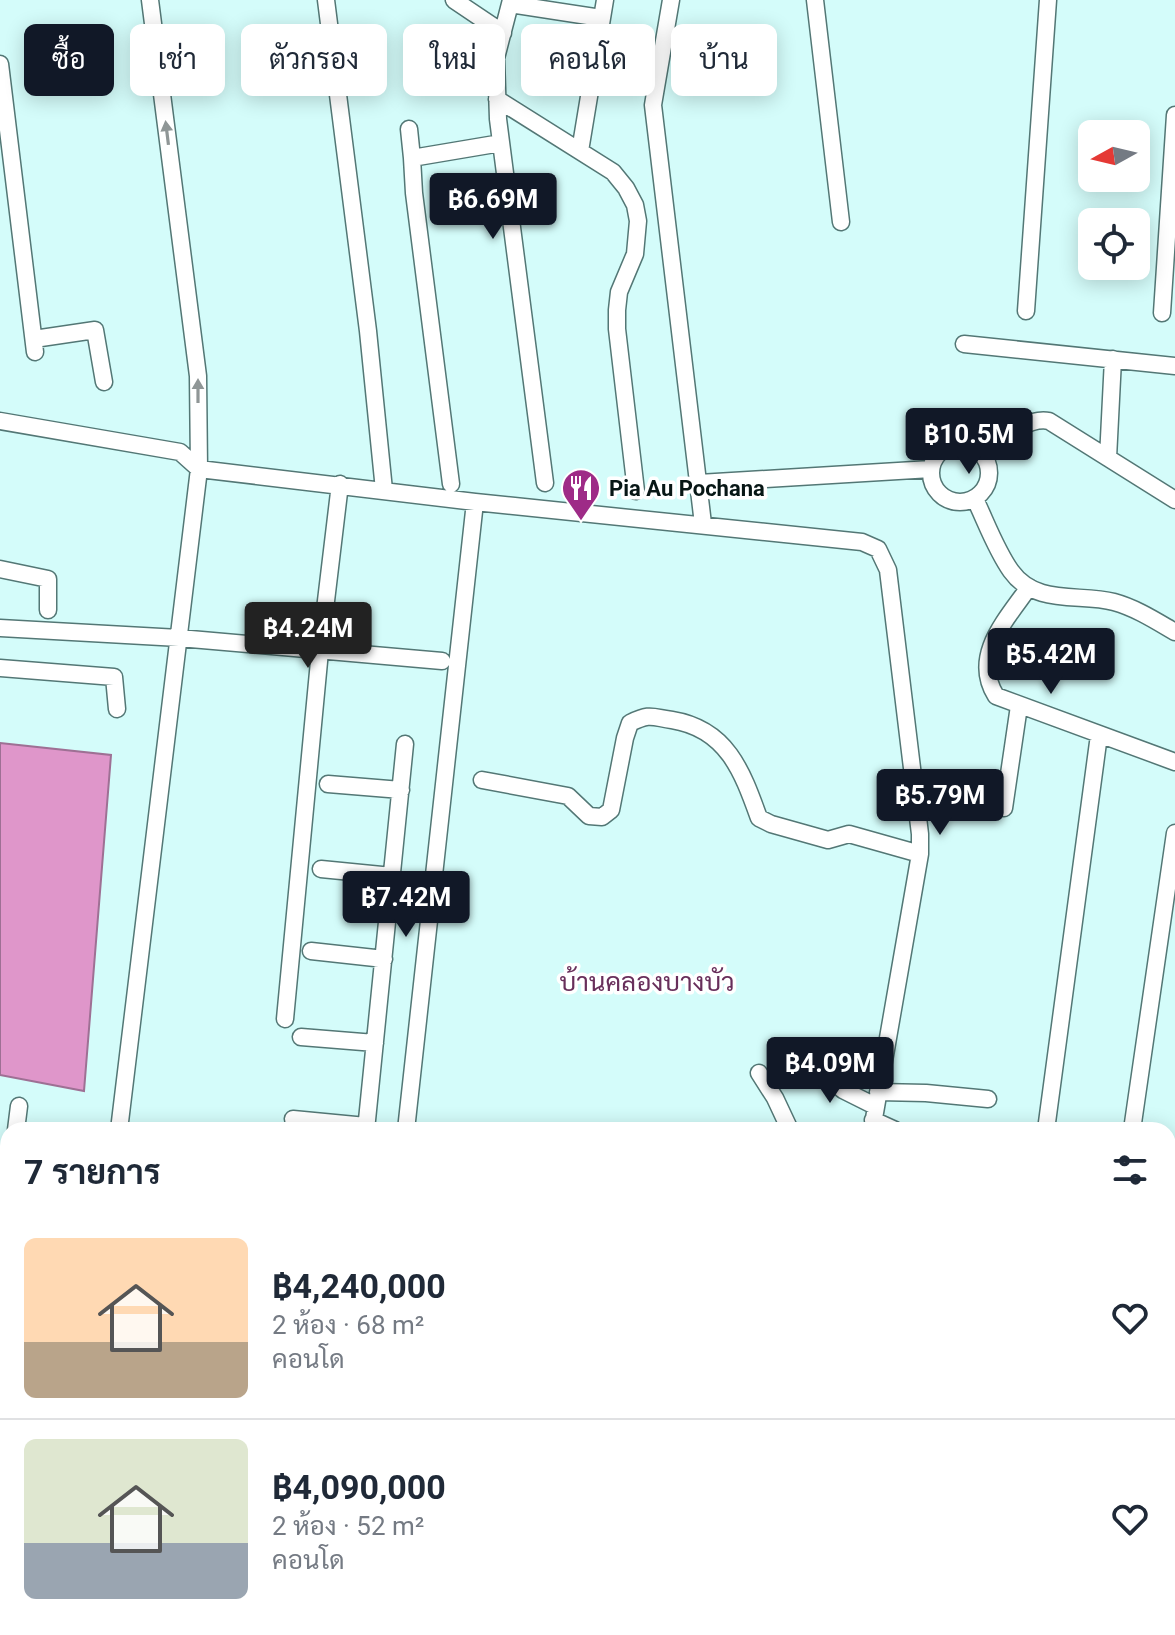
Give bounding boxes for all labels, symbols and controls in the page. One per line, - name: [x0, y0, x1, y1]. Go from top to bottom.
- chip: ซื้อ: [24, 24, 114, 96]
- chip: เช่า: [130, 24, 225, 96]
- chip: ตัวกรอง: [241, 24, 387, 96]
- chip: ใหม่: [403, 24, 505, 96]
- chip: คอนโด: [521, 24, 655, 96]
- chip: บ้าน: [671, 24, 777, 96]
- one-way arrow: [160, 120, 173, 145]
- north arrow: [1078, 120, 1150, 192]
- map controls: [1078, 120, 1150, 280]
- pin: ฿6.69M: [428, 173, 558, 241]
- text: ฿6.69M: [448, 184, 538, 214]
- button: locate: [1078, 208, 1150, 280]
- one-way arrow: [192, 378, 204, 403]
- pin: ฿10.5M: [904, 408, 1034, 476]
- text: ฿10.5M: [924, 419, 1014, 449]
- restaurant icon: Pia Au Pochana: [560, 467, 602, 522]
- place label: Pia Au Pochana: [609, 476, 765, 501]
- pin: ฿4.24M: [243, 602, 373, 670]
- text: ฿4.24M: [263, 613, 353, 643]
- pin: ฿5.42M: [986, 628, 1116, 696]
- text: ฿5.42M: [1006, 639, 1096, 669]
- pin: ฿5.79M: [875, 769, 1005, 837]
- text: ฿5.79M: [895, 780, 985, 810]
- pin: ฿7.42M: [341, 871, 471, 939]
- text: ฿7.42M: [361, 882, 451, 912]
- district label: บ้านคลองบางบัว: [559, 966, 735, 997]
- pin: ฿4.09M: [765, 1037, 895, 1105]
- text: ฿4.09M: [785, 1048, 875, 1078]
- icon: filters: [1108, 1148, 1152, 1192]
- text: 7 รายการ: [24, 1152, 161, 1192]
- text: ฿4,240,000: [272, 1266, 446, 1306]
- icon: home: [88, 1270, 184, 1366]
- icon: heart: [1108, 1296, 1152, 1340]
- text: 2 ห้อง · 68 m²: [272, 1310, 424, 1340]
- text: คอนโด: [272, 1344, 345, 1374]
- text: ฿4,090,000: [272, 1467, 446, 1507]
- icon: home: [88, 1471, 184, 1567]
- icon: heart: [1108, 1497, 1152, 1541]
- text: 2 ห้อง · 52 m²: [272, 1511, 424, 1541]
- text: คอนโด: [272, 1545, 345, 1575]

